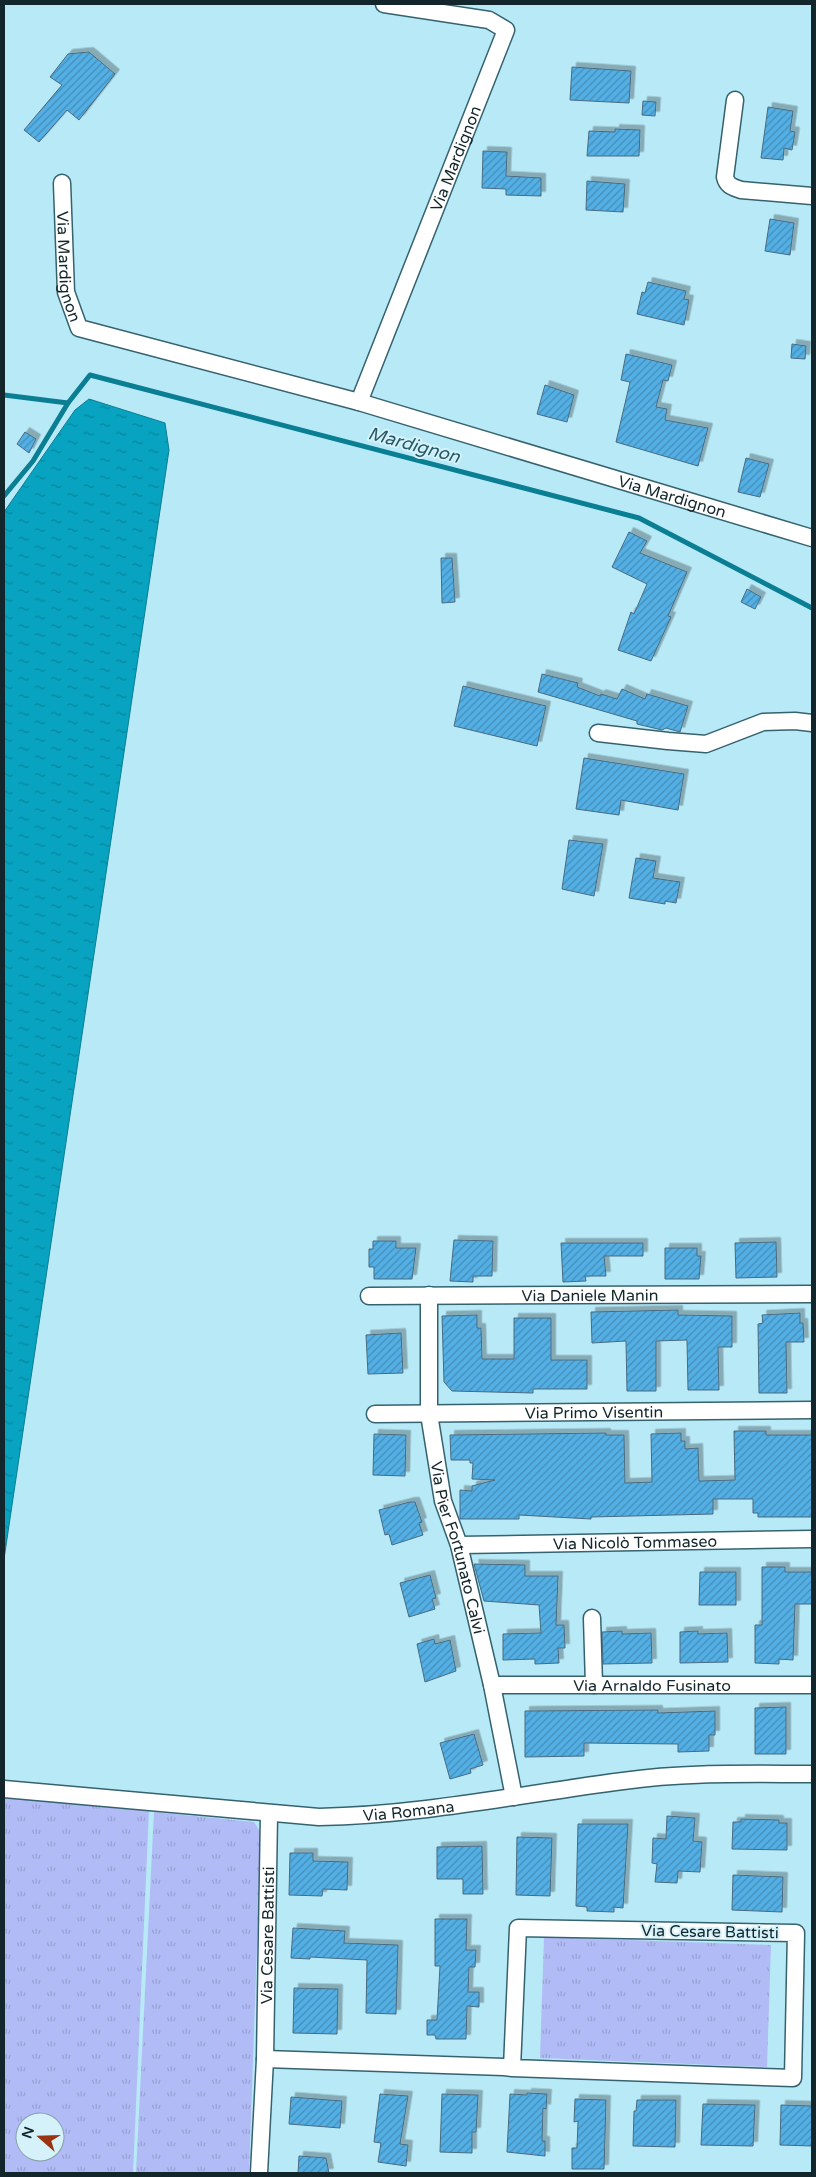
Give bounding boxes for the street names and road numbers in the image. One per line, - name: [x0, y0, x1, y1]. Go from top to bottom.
- street label: Via Mardignon: [426, 103, 486, 214]
- street label: Via Mardignon: [52, 211, 85, 325]
- street label: Via Mardignon: [615, 471, 728, 523]
- street label: Via Daniele Manin: [521, 1286, 659, 1306]
- street label: Via Primo Visentin: [525, 1402, 663, 1424]
- street label: Via Pier Fortunato Calvi: [426, 1460, 489, 1636]
- street label: Via Nicolò Tommaseo: [553, 1532, 717, 1554]
- street label: Via Arnaldo Fusinato: [573, 1676, 731, 1696]
- street label: Via Romana: [362, 1797, 455, 1826]
- street label: Via Cesare Battisti: [257, 1866, 279, 2004]
- street label: Via Cesare Battisti: [641, 1921, 779, 1943]

